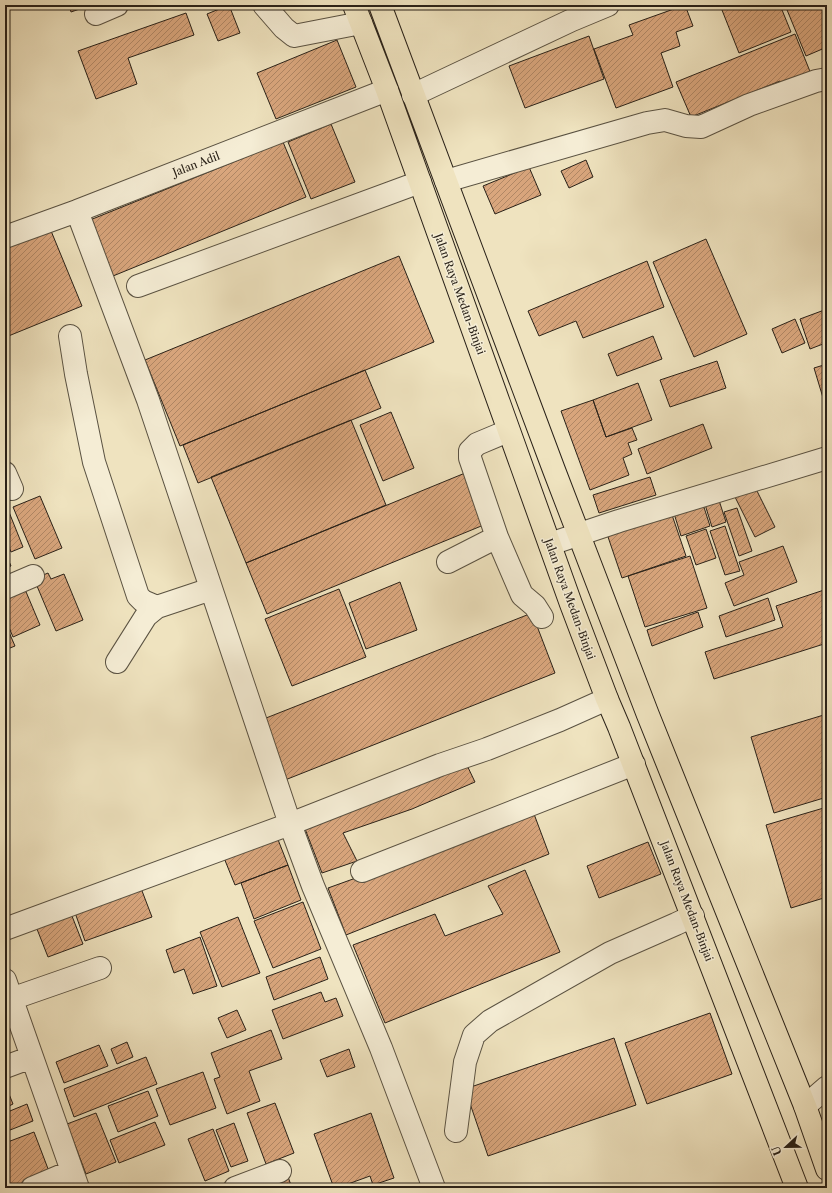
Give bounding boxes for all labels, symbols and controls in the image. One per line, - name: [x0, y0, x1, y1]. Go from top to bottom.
- street label: Jalan Adil: [169, 148, 222, 180]
- street label: Jalan Raya Medan-Binjai: [431, 230, 489, 357]
- street label: Jalan Raya Medan-Binjai: [541, 535, 599, 662]
- street label: Jalan Raya Medan-Binjai: [657, 837, 717, 964]
- north arrow: [766, 1127, 806, 1167]
- text: U: [769, 1144, 785, 1158]

